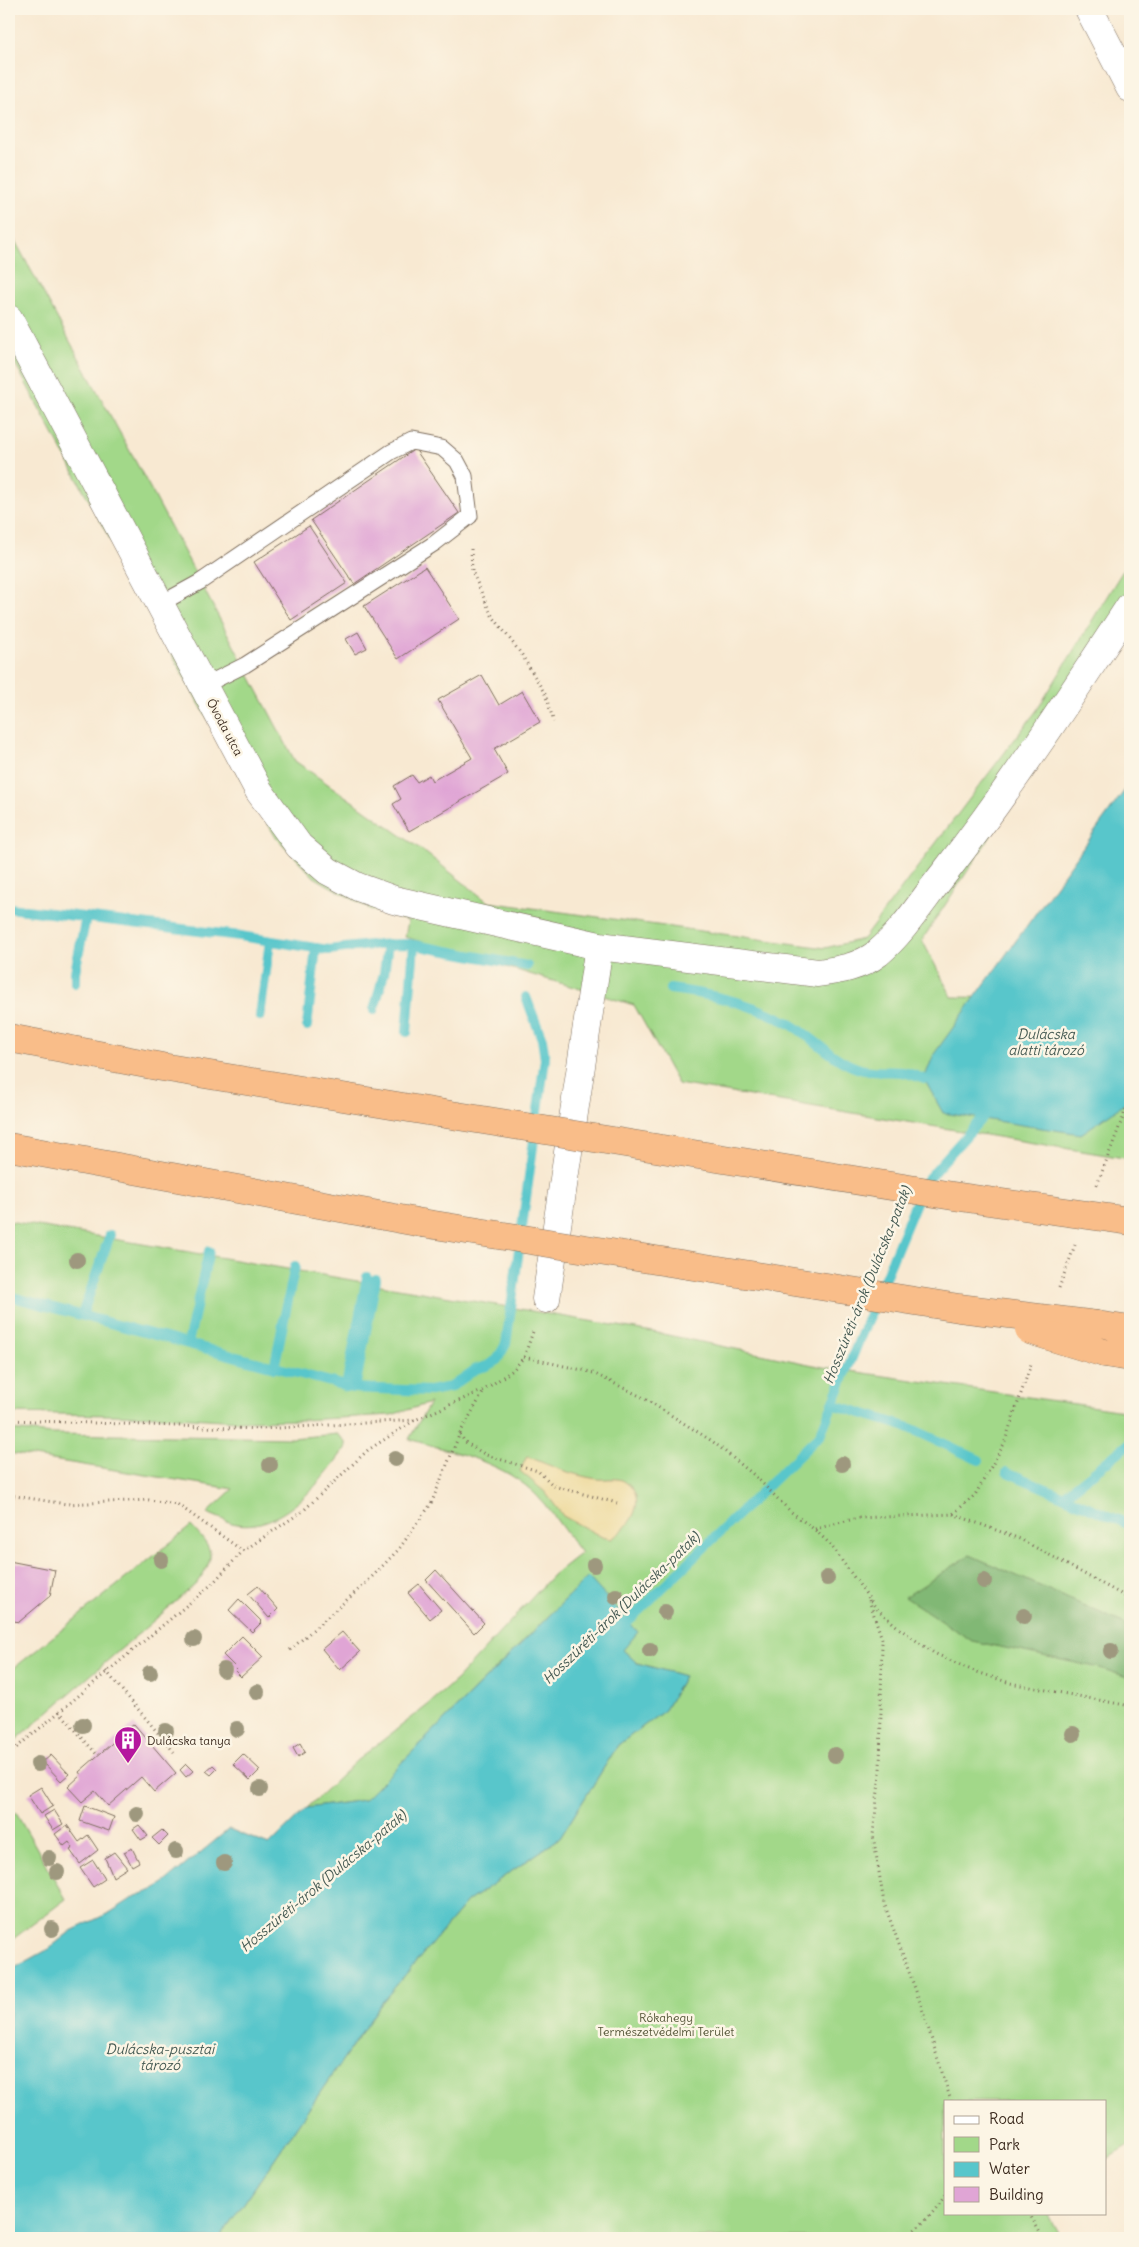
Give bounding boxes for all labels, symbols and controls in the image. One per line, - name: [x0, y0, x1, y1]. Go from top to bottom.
- street label: Óvoda utca: [204, 696, 246, 758]
- water label: Dulácska alatti tározó: [1008, 1025, 1085, 1059]
- water label: Hosszúréti-árok (Dulácska-patak): [819, 1183, 915, 1386]
- water label: Hosszúréti-árok (Dulácska-patak): [539, 1528, 704, 1688]
- building icon: Dulácska tanya: [113, 1725, 143, 1764]
- place label: Dulácska tanya: [147, 1733, 231, 1748]
- water label: Hosszúréti-árok (Dulácska-patak): [236, 1806, 410, 1956]
- park label: Rókahegy Természetvédelmi Terület: [598, 2010, 734, 2039]
- water label: Dulácska-pusztai tározó: [106, 2040, 216, 2074]
- legend: [944, 2100, 1106, 2214]
- text: Road: [989, 2109, 1024, 2128]
- text: Park: [989, 2135, 1020, 2154]
- text: Water: [989, 2159, 1030, 2178]
- text: Building: [989, 2185, 1044, 2204]

